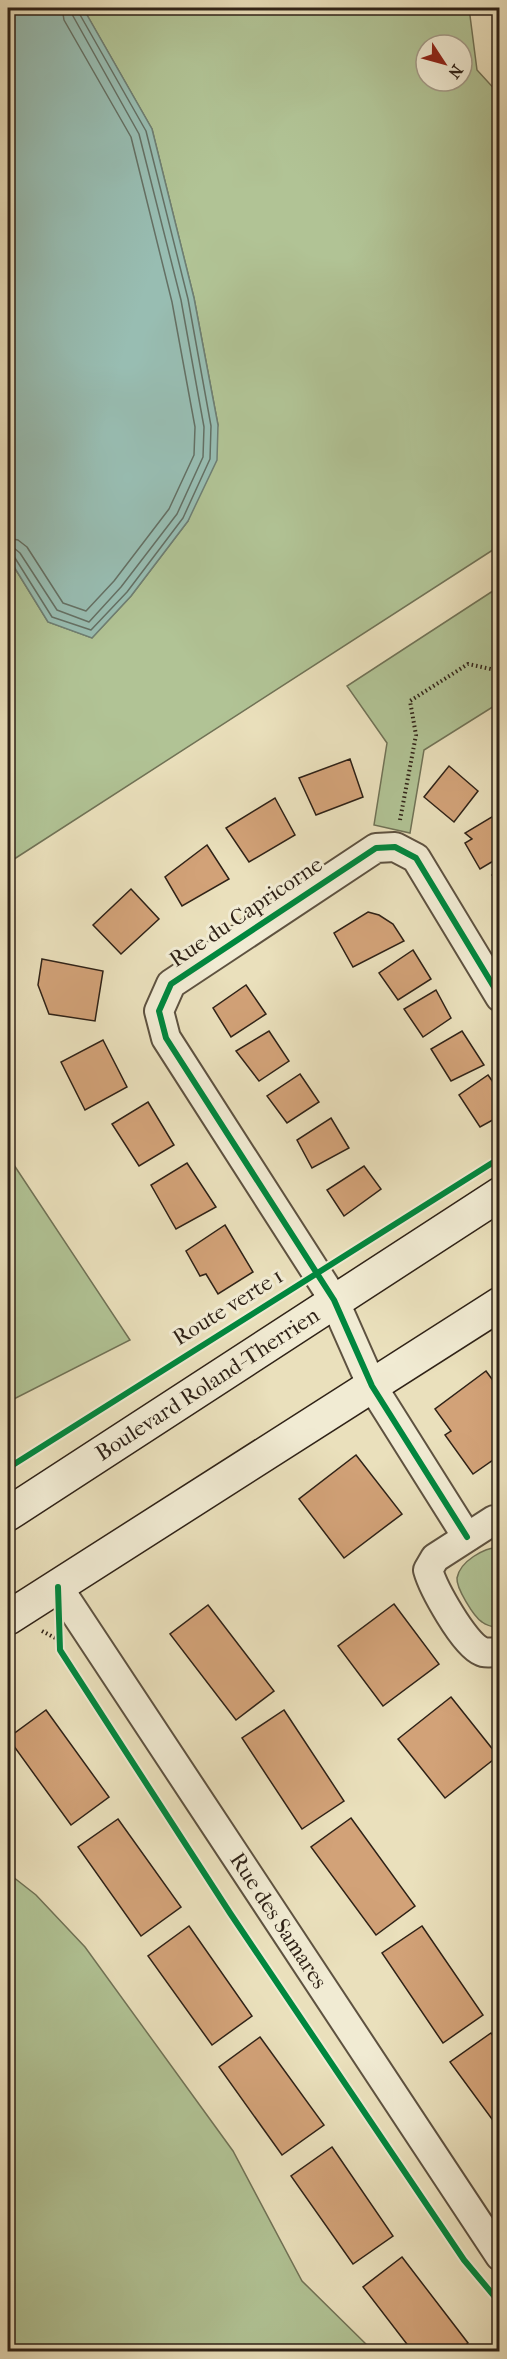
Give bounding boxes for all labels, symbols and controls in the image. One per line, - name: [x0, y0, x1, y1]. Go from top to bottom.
- north arrow: [414, 33, 474, 93]
- text: N: [444, 61, 467, 83]
- street label: Rue du Capricorne: [165, 851, 327, 973]
- street label: Route verte 1: [168, 1263, 288, 1351]
- street label: Boulevard Roland-Therrien: [91, 1302, 324, 1466]
- street label: Rue des Samares: [224, 1848, 333, 1994]

